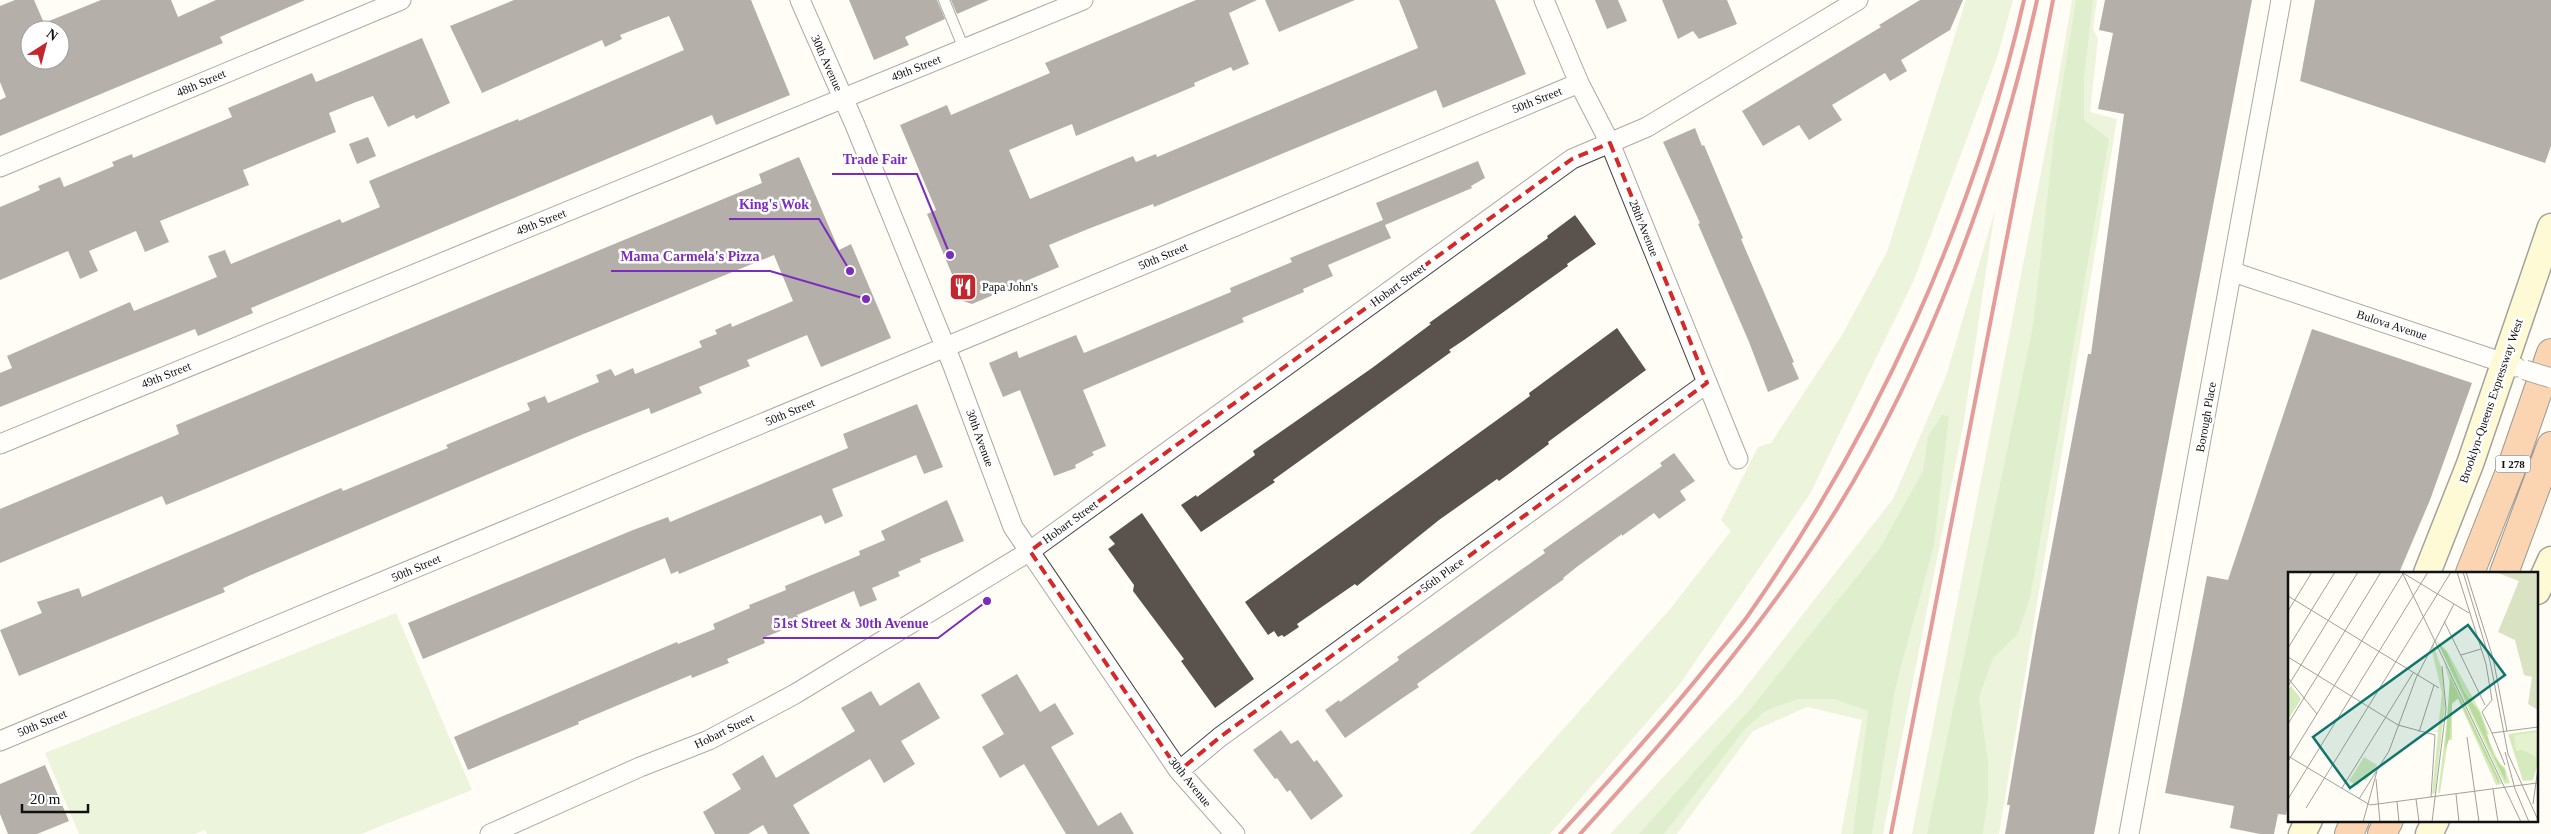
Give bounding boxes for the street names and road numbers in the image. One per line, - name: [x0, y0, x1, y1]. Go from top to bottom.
- street label: 30th Avenue: [808, 33, 846, 93]
- street label: 49th Street: [889, 51, 943, 84]
- street label: 48th Street: [174, 66, 228, 100]
- street label: 50th Street: [1510, 83, 1564, 116]
- street label: 28th Avenue: [1626, 198, 1662, 258]
- street label: 49th Street: [514, 205, 568, 238]
- street label: 50th Street: [1136, 239, 1190, 273]
- street label: Hobart Street: [1368, 260, 1429, 310]
- street label: Bulova Avenue: [2355, 307, 2429, 343]
- street label: Brooklyn-Queens Expressway West: [2456, 316, 2526, 485]
- street label: 49th Street: [139, 358, 193, 391]
- street label: Borough Place: [2193, 381, 2219, 453]
- street label: 50th Street: [763, 395, 817, 429]
- street label: 30th Avenue: [963, 407, 997, 469]
- road number: I 278: [2496, 456, 2530, 472]
- street label: Hobart Street: [1040, 497, 1101, 547]
- street label: 50th Street: [389, 551, 443, 585]
- street label: 56th Place: [1418, 555, 1466, 595]
- street label: 50th Street: [15, 706, 69, 740]
- street label: Hobart Street: [692, 710, 757, 751]
- street label: 30th Avenue: [1166, 754, 1214, 810]

